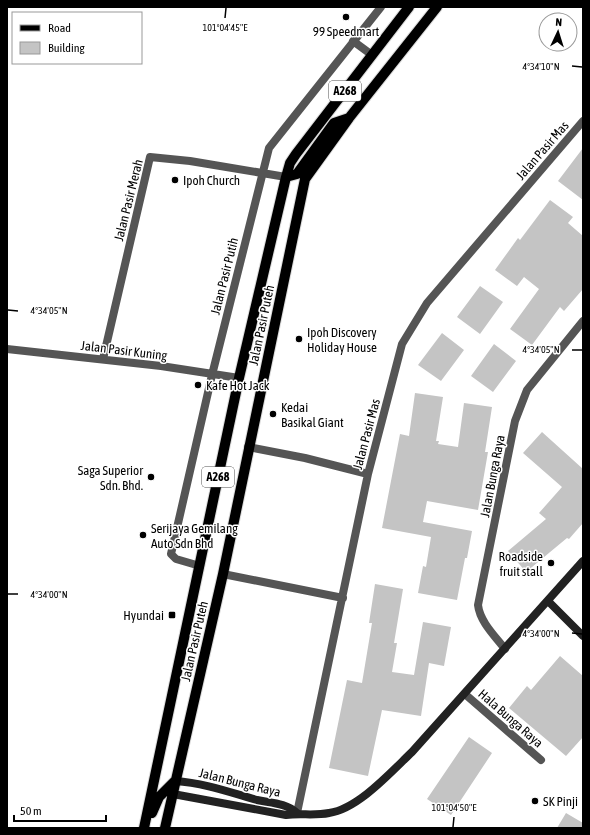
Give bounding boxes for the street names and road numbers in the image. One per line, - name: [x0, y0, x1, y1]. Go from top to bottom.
- road number: A268: [329, 81, 361, 101]
- street label: Jalan Pasir Mas: [513, 118, 572, 183]
- street label: Jalan Pasir Merah: [111, 158, 146, 243]
- street label: Jalan Pasir Putih: [208, 236, 241, 316]
- street label: Jalan Pasir Puteh: [246, 284, 277, 367]
- street label: Jalan Pasir Kuning: [80, 338, 168, 363]
- street label: Jalan Pasir Mas: [350, 397, 383, 471]
- street label: Jalan Bunga Raya: [477, 434, 508, 519]
- road number: A268: [202, 467, 234, 487]
- street label: Jalan Pasir Puteh: [178, 600, 211, 683]
- street label: Hala Bunga Raya: [475, 686, 546, 750]
- street label: Jalan Bunga Raya: [198, 765, 282, 800]

